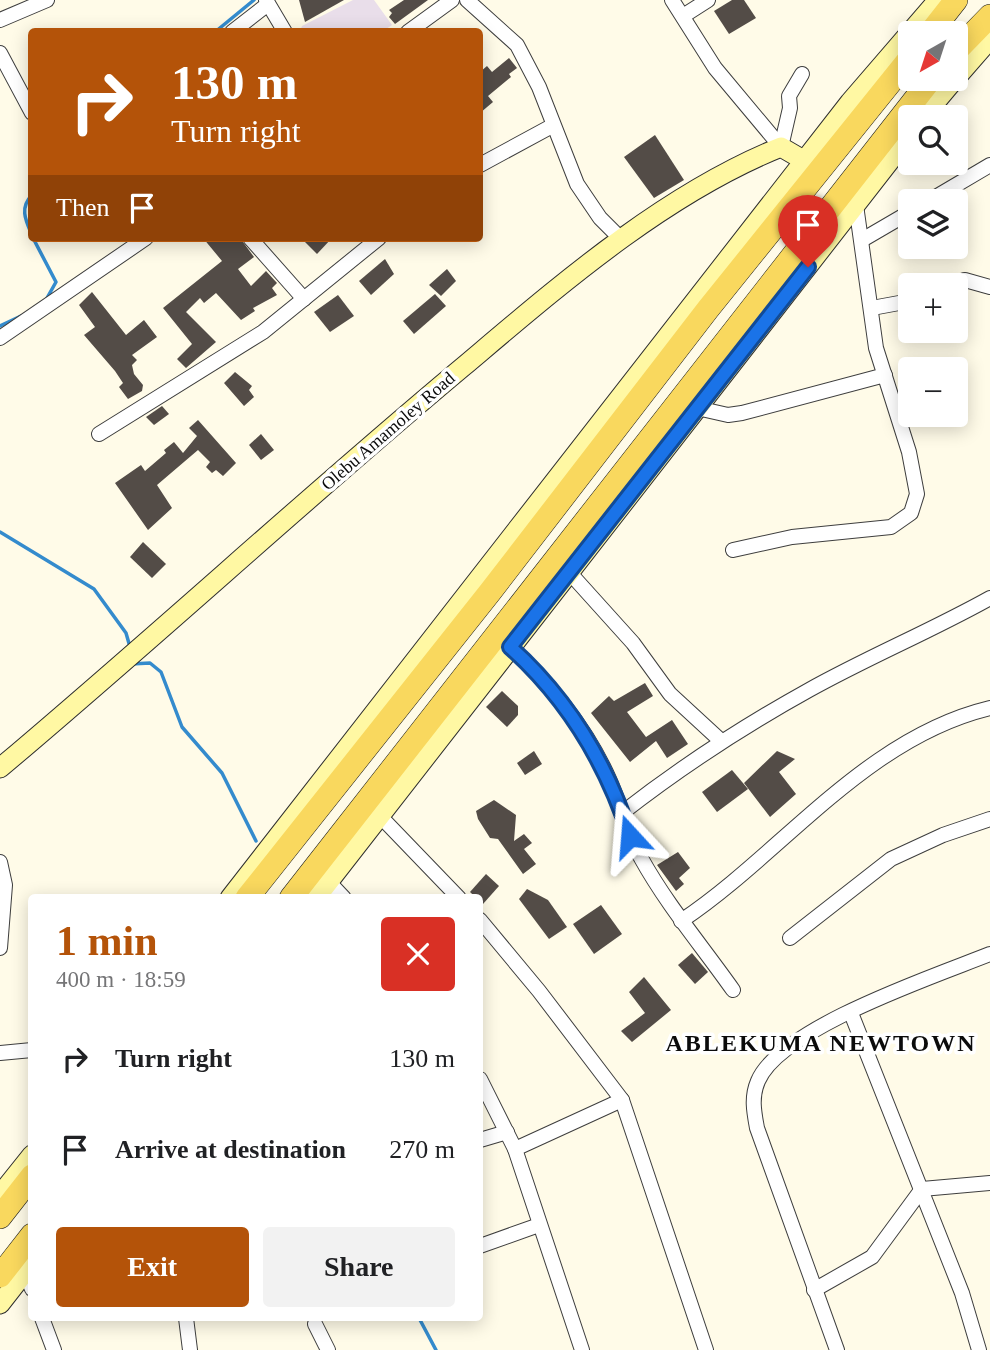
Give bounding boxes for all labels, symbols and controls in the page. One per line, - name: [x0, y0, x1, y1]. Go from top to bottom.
- north arrow: [898, 21, 968, 91]
- map controls: [898, 21, 968, 427]
- text: 130 m: [171, 55, 298, 110]
- icon: right: [56, 56, 147, 147]
- button: search: [898, 105, 968, 175]
- text: Turn right: [171, 113, 301, 149]
- icon: arrive: [123, 189, 161, 227]
- button: layers: [898, 189, 968, 259]
- text: Then: [56, 193, 109, 222]
- pin: [778, 195, 838, 267]
- icon: arrive: [789, 206, 827, 244]
- button: +: [898, 273, 968, 343]
- button: −: [898, 357, 968, 427]
- street label: Olebu Amamoley Road: [317, 368, 459, 494]
- position arrow: [593, 799, 667, 873]
- button: close: [381, 917, 455, 991]
- text: 1 min: [56, 918, 158, 964]
- text: 400 m · 18:59: [56, 967, 186, 992]
- district label: ABLEKUMA NEWTOWN: [666, 1030, 976, 1056]
- icon: right: [56, 1040, 94, 1078]
- text: Turn right: [115, 1044, 232, 1073]
- text: 130 m: [389, 1044, 455, 1073]
- icon: arrive: [56, 1131, 94, 1169]
- text: Arrive at destination: [115, 1135, 346, 1164]
- text: 270 m: [389, 1135, 455, 1164]
- button: Exit: [56, 1227, 249, 1307]
- button: Share: [263, 1227, 455, 1307]

